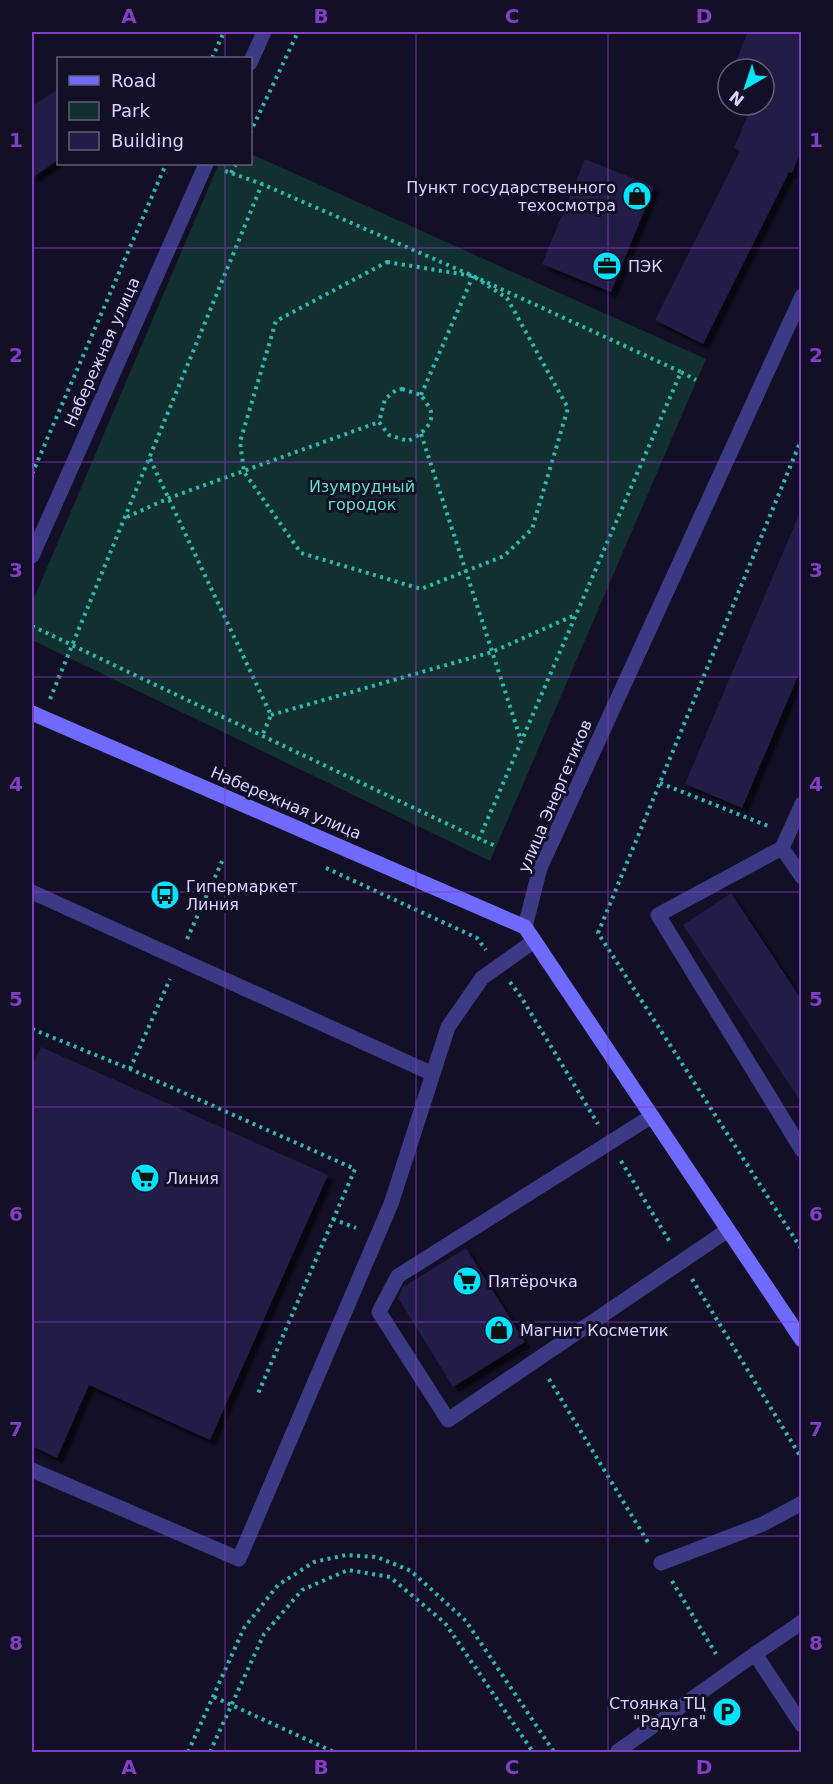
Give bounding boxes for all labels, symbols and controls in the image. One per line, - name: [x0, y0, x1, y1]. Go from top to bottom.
- text: A: [121, 4, 137, 28]
- text: B: [313, 4, 329, 28]
- text: C: [505, 4, 519, 28]
- text: D: [696, 4, 712, 28]
- legend: [57, 57, 252, 165]
- north arrow: [716, 57, 776, 117]
- text: Road: [111, 70, 156, 91]
- text: N: [726, 87, 748, 110]
- text: Park: [111, 100, 150, 121]
- text: 1: [9, 128, 23, 152]
- text: 1: [809, 128, 823, 152]
- text: Building: [111, 130, 184, 151]
- place label: Пункт государственного техосмотра: [406, 178, 616, 215]
- shop icon: Пункт государственного техосмотра: [621, 180, 653, 212]
- office icon: ПЭК: [591, 250, 623, 282]
- place label: ПЭК: [628, 257, 663, 276]
- street label: Набережная улица: [60, 274, 144, 430]
- text: 2: [9, 343, 23, 367]
- text: 2: [809, 343, 823, 367]
- park label: Изумрудный городок: [309, 477, 415, 514]
- text: 3: [9, 558, 23, 582]
- text: 3: [809, 558, 823, 582]
- street label: улица Энергетиков: [514, 717, 596, 875]
- street label: Набережная улица: [208, 763, 364, 843]
- text: 4: [9, 772, 23, 796]
- text: 4: [809, 772, 823, 796]
- place label: Гипермаркет Линия: [186, 877, 297, 914]
- bus stop icon: Гипермаркет Линия: [149, 879, 181, 911]
- text: 5: [9, 987, 23, 1011]
- text: 5: [809, 987, 823, 1011]
- supermarket icon: Линия: [129, 1162, 161, 1194]
- place label: Линия: [166, 1169, 219, 1188]
- text: 6: [9, 1202, 23, 1226]
- text: 6: [809, 1202, 823, 1226]
- supermarket icon: Пятёрочка: [451, 1265, 483, 1297]
- place label: Пятёрочка: [488, 1272, 578, 1291]
- shop icon: Магнит Косметик: [483, 1314, 515, 1346]
- place label: Магнит Косметик: [520, 1321, 669, 1340]
- text: 7: [9, 1417, 23, 1441]
- text: 7: [809, 1417, 823, 1441]
- text: 8: [9, 1631, 23, 1655]
- text: 8: [809, 1631, 823, 1655]
- place label: Стоянка ТЦ "Радуга": [609, 1694, 706, 1731]
- parking icon: Стоянка ТЦ "Радуга": [711, 1696, 743, 1728]
- text: A: [121, 1755, 137, 1779]
- text: B: [313, 1755, 329, 1779]
- text: C: [505, 1755, 519, 1779]
- text: D: [696, 1755, 712, 1779]

